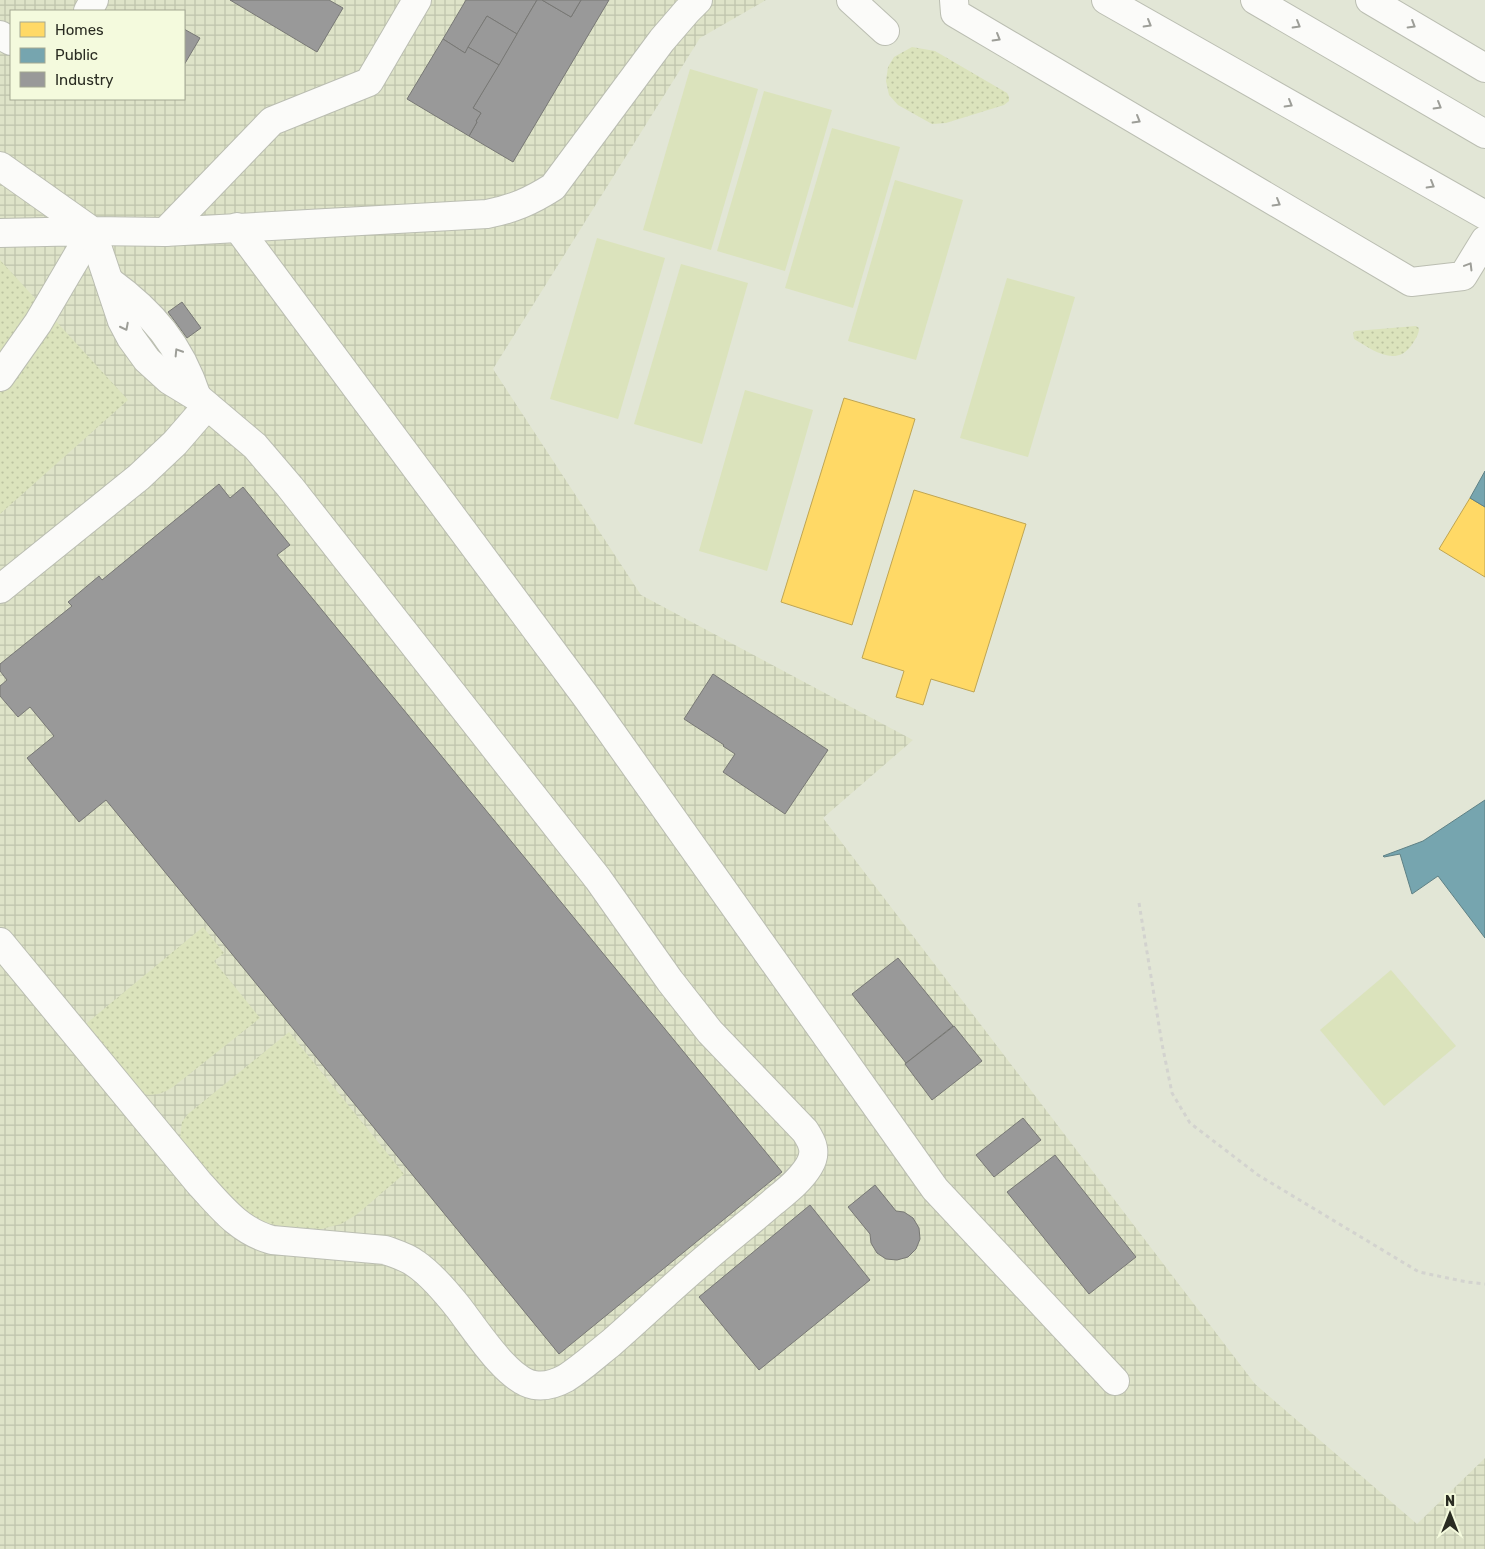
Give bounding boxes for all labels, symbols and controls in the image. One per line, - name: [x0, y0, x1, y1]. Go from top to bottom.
- legend: [10, 10, 185, 100]
- one-way arrow: [1143, 18, 1152, 28]
- one-way arrow: [1292, 18, 1301, 28]
- one-way arrow: [1407, 18, 1416, 28]
- text: Homes: [55, 21, 104, 39]
- one-way arrow: [991, 32, 1000, 42]
- text: Public: [55, 46, 98, 64]
- text: Industry: [55, 71, 114, 89]
- one-way arrow: [1284, 98, 1293, 108]
- one-way arrow: [1432, 100, 1441, 110]
- one-way arrow: [1131, 114, 1140, 124]
- one-way arrow: [1425, 178, 1434, 188]
- one-way arrow: [1271, 197, 1280, 207]
- one-way arrow: [1463, 262, 1473, 271]
- one-way arrow: [119, 322, 129, 331]
- one-way arrow: [174, 349, 184, 358]
- north arrow: [1425, 1489, 1475, 1539]
- text: N: [1445, 1493, 1455, 1510]

